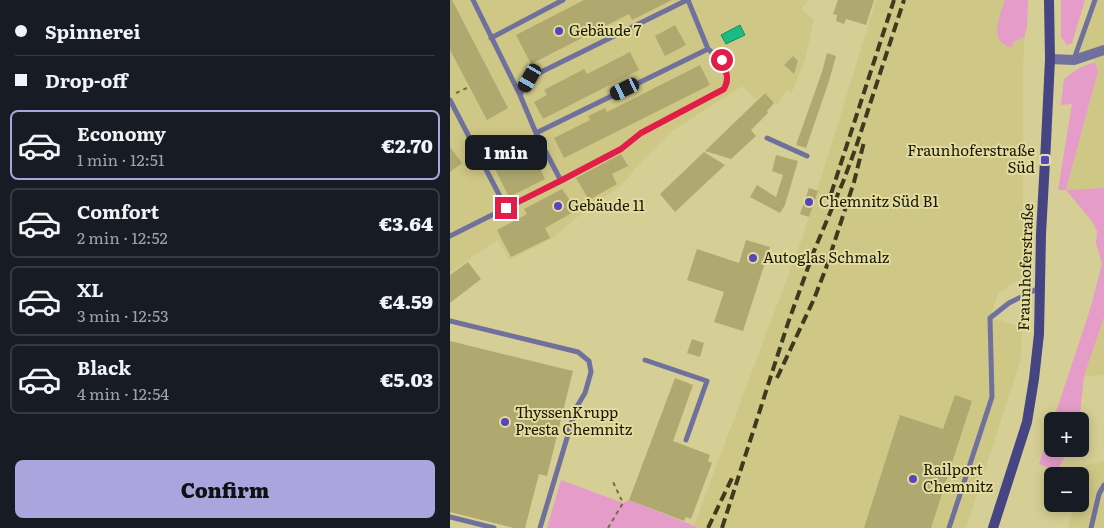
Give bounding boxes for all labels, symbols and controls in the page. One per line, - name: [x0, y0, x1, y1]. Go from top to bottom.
- text: Spinnerei: [45, 17, 141, 45]
- place label: Gebäude 7: [569, 18, 642, 41]
- marker: Gebäude 7: [553, 25, 565, 37]
- route start: [711, 49, 733, 71]
- car: [516, 61, 543, 95]
- text: Drop-off: [45, 66, 128, 94]
- car: [608, 76, 641, 102]
- text: Economy: [77, 119, 166, 147]
- icon: car: [17, 123, 62, 168]
- text: €2.70: [382, 131, 433, 159]
- callout: 1 min: [465, 136, 547, 170]
- place label: Fraunhoferstraße Süd: [907, 138, 1035, 178]
- text: 1 min: [484, 140, 528, 164]
- text: 1 min · 12:51: [77, 147, 164, 171]
- marker: Fraunhoferstraße Süd: [1039, 154, 1051, 166]
- place label: Chemnitz Süd B1: [819, 189, 939, 212]
- place label: Gebäude 11: [568, 193, 645, 216]
- marker: Chemnitz Süd B1: [803, 196, 815, 208]
- text: Comfort: [77, 197, 159, 225]
- route end: [495, 197, 517, 219]
- marker: Gebäude 11: [552, 200, 564, 212]
- icon: car: [17, 201, 62, 246]
- street label: Fraunhoferstraße: [1011, 203, 1038, 331]
- text: €3.64: [379, 209, 433, 237]
- text: 2 min · 12:52: [77, 225, 168, 249]
- place label: Autoglas Schmalz: [763, 245, 889, 268]
- marker: Autoglas Schmalz: [747, 252, 759, 264]
- text: XL: [77, 275, 104, 303]
- icon: car: [17, 279, 62, 324]
- text: €4.59: [379, 287, 433, 315]
- text: 3 min · 12:53: [77, 303, 169, 327]
- text: Black: [77, 353, 131, 381]
- icon: car: [17, 357, 62, 402]
- text: €5.03: [380, 365, 433, 393]
- text: 4 min · 12:54: [77, 381, 169, 405]
- place label: ThyssenKrupp Presta Chemnitz: [515, 400, 632, 440]
- map controls: [1044, 412, 1089, 512]
- button: +: [1044, 412, 1089, 457]
- marker: ThyssenKrupp Presta Chemnitz: [499, 416, 511, 428]
- place label: Railport Chemnitz: [923, 457, 993, 497]
- button: Confirm: [15, 460, 435, 518]
- button: −: [1044, 467, 1089, 512]
- marker: Railport Chemnitz: [907, 473, 919, 485]

